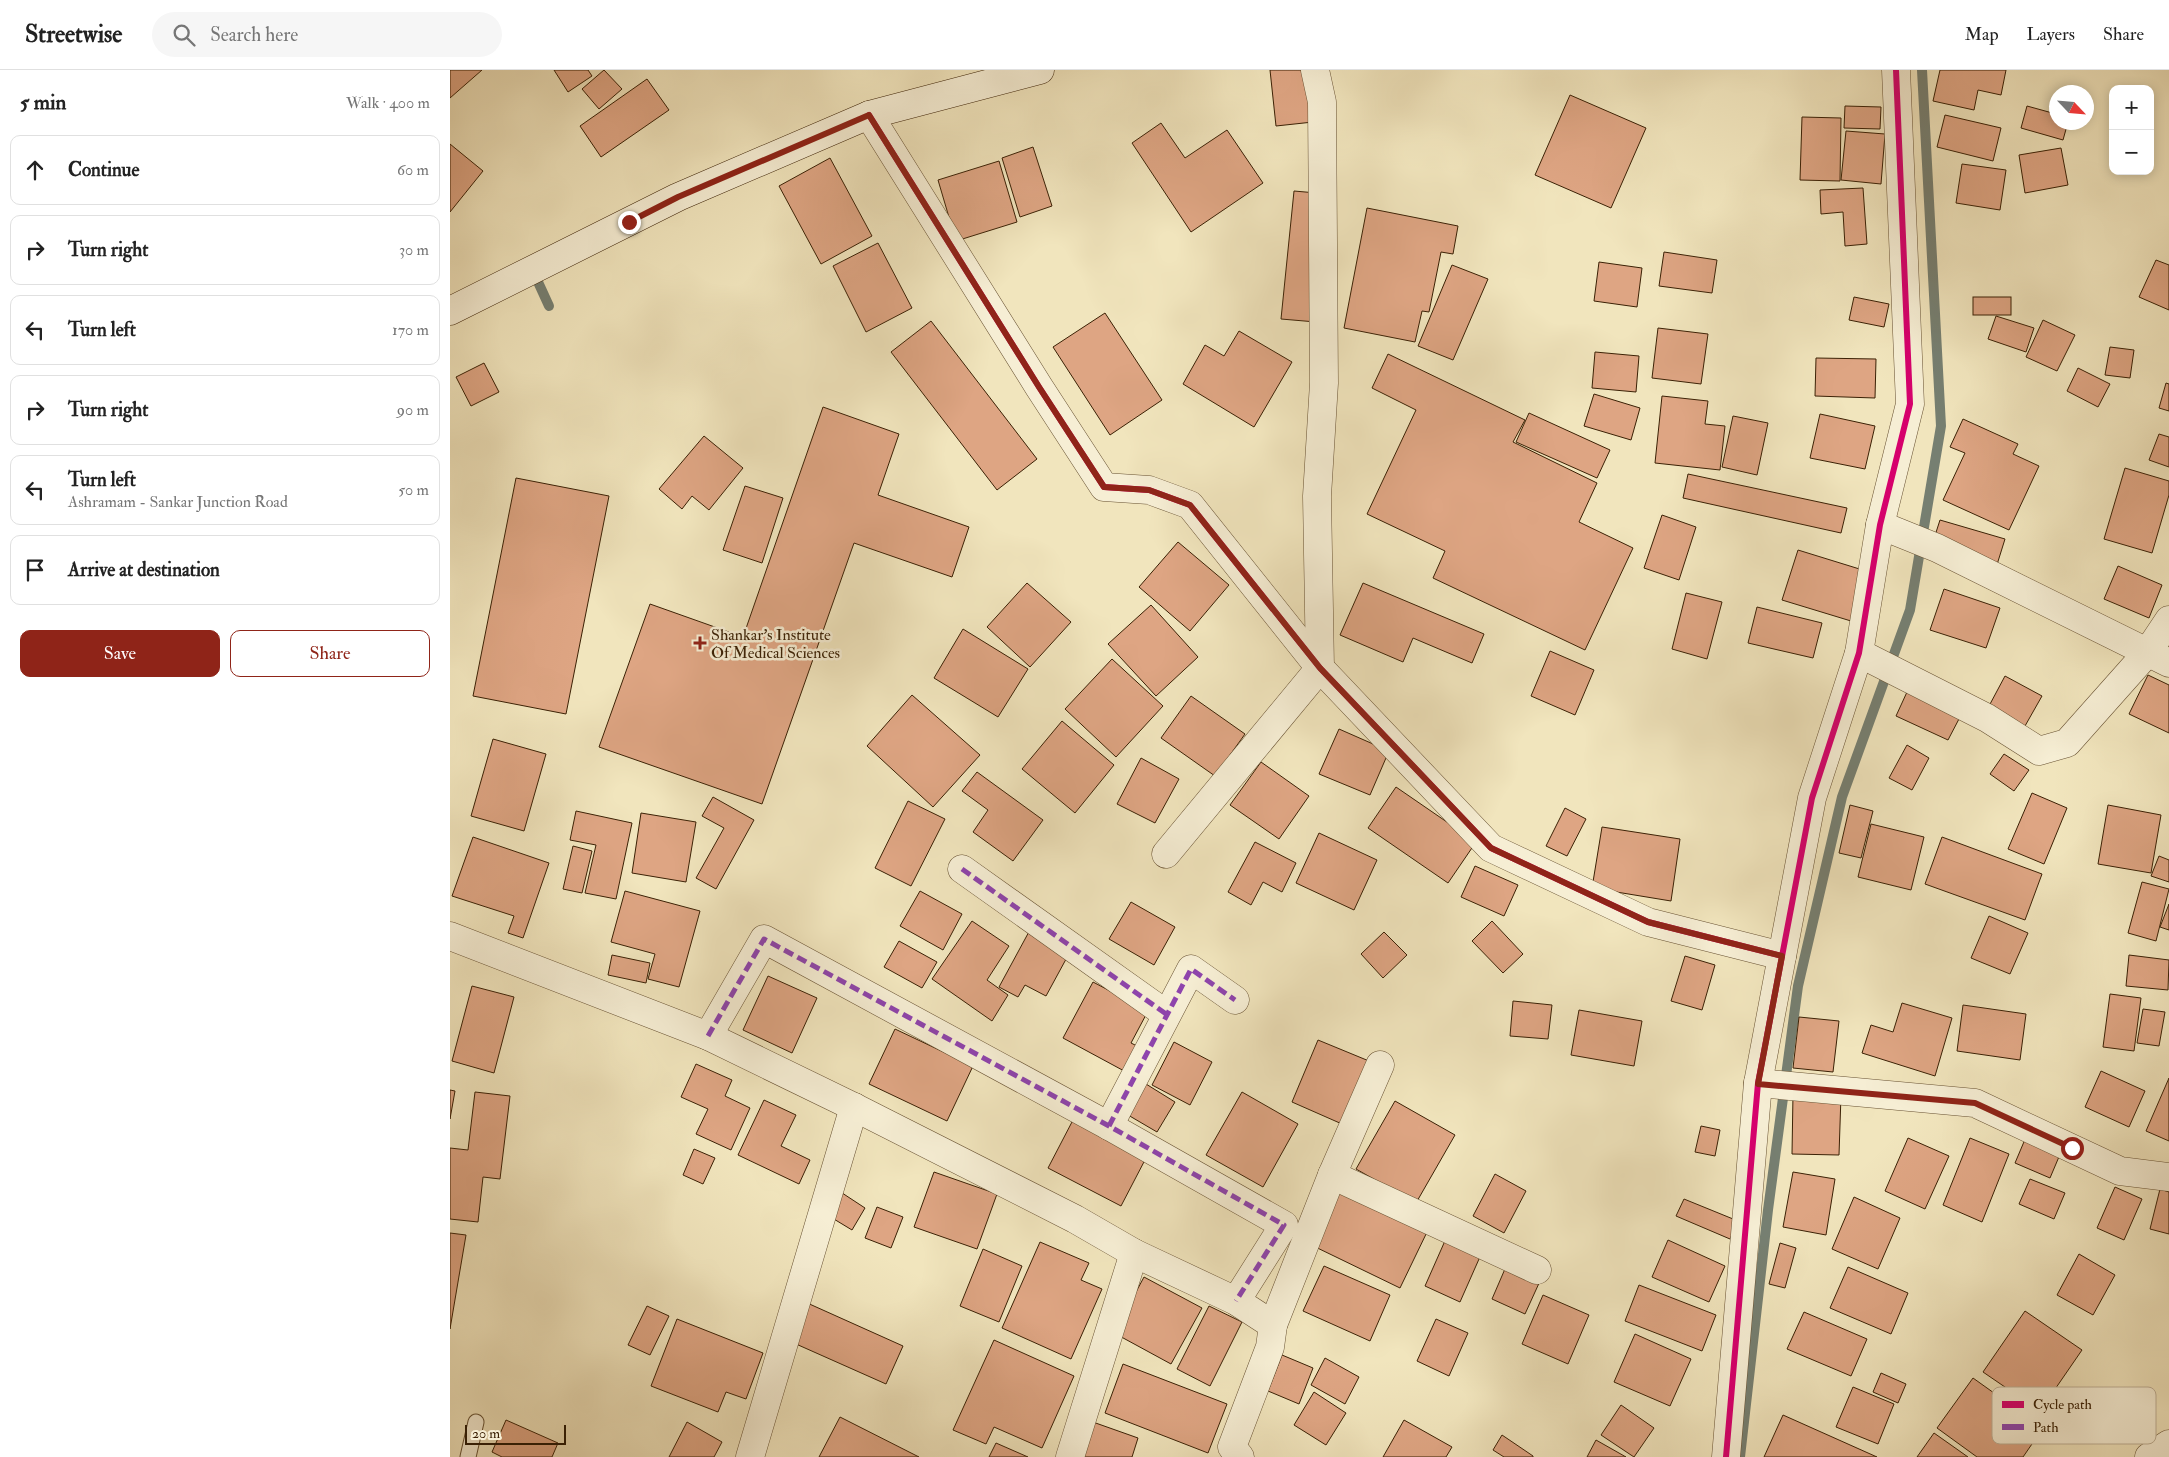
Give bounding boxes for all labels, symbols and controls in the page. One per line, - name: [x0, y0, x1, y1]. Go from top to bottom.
- search box: [152, 12, 502, 57]
- text: Streetwise: [25, 19, 122, 50]
- icon: search: [170, 21, 198, 49]
- text: Search here: [210, 23, 298, 47]
- text: Map: [1965, 23, 1999, 46]
- text: Layers: [2027, 23, 2075, 46]
- text: Share: [2103, 23, 2144, 46]
- north arrow: [2049, 85, 2094, 130]
- map controls: [2109, 85, 2154, 175]
- button: +: [2109, 85, 2154, 130]
- text: 5 min: [20, 89, 66, 116]
- text: Walk · 400 m: [346, 93, 430, 113]
- button: −: [2109, 130, 2154, 175]
- icon: ahead: [21, 156, 49, 184]
- text: Continue: [68, 158, 139, 182]
- text: 60 m: [397, 160, 429, 180]
- route end: [618, 211, 641, 234]
- icon: right: [21, 236, 49, 264]
- text: Turn right: [68, 238, 148, 262]
- text: 30 m: [399, 240, 429, 260]
- icon: left: [21, 316, 49, 344]
- text: Turn left: [68, 318, 136, 342]
- text: 170 m: [392, 320, 429, 340]
- icon: right: [21, 396, 49, 424]
- text: Turn right: [68, 398, 148, 422]
- text: 90 m: [397, 400, 429, 420]
- text: Turn left: [68, 468, 136, 492]
- icon: left: [21, 476, 49, 504]
- text: 50 m: [398, 480, 429, 500]
- text: Ashramam - Sankar Junction Road: [68, 492, 288, 512]
- icon: arrive: [21, 556, 49, 584]
- text: Arrive at destination: [68, 558, 220, 582]
- place label: Shankar's Institute Of Medical Sciences: [711, 625, 840, 663]
- button: Save: [20, 630, 220, 677]
- button: Share: [230, 630, 430, 677]
- marker: Shankar's Institute Of Medical Sciences: [693, 636, 707, 650]
- route start: [2061, 1137, 2084, 1160]
- legend: [1992, 1387, 2156, 1444]
- text: Cycle path: [2033, 1396, 2093, 1414]
- text: Path: [2033, 1419, 2059, 1436]
- scale bar: [465, 1422, 566, 1445]
- text: 20 m: [472, 1425, 500, 1442]

